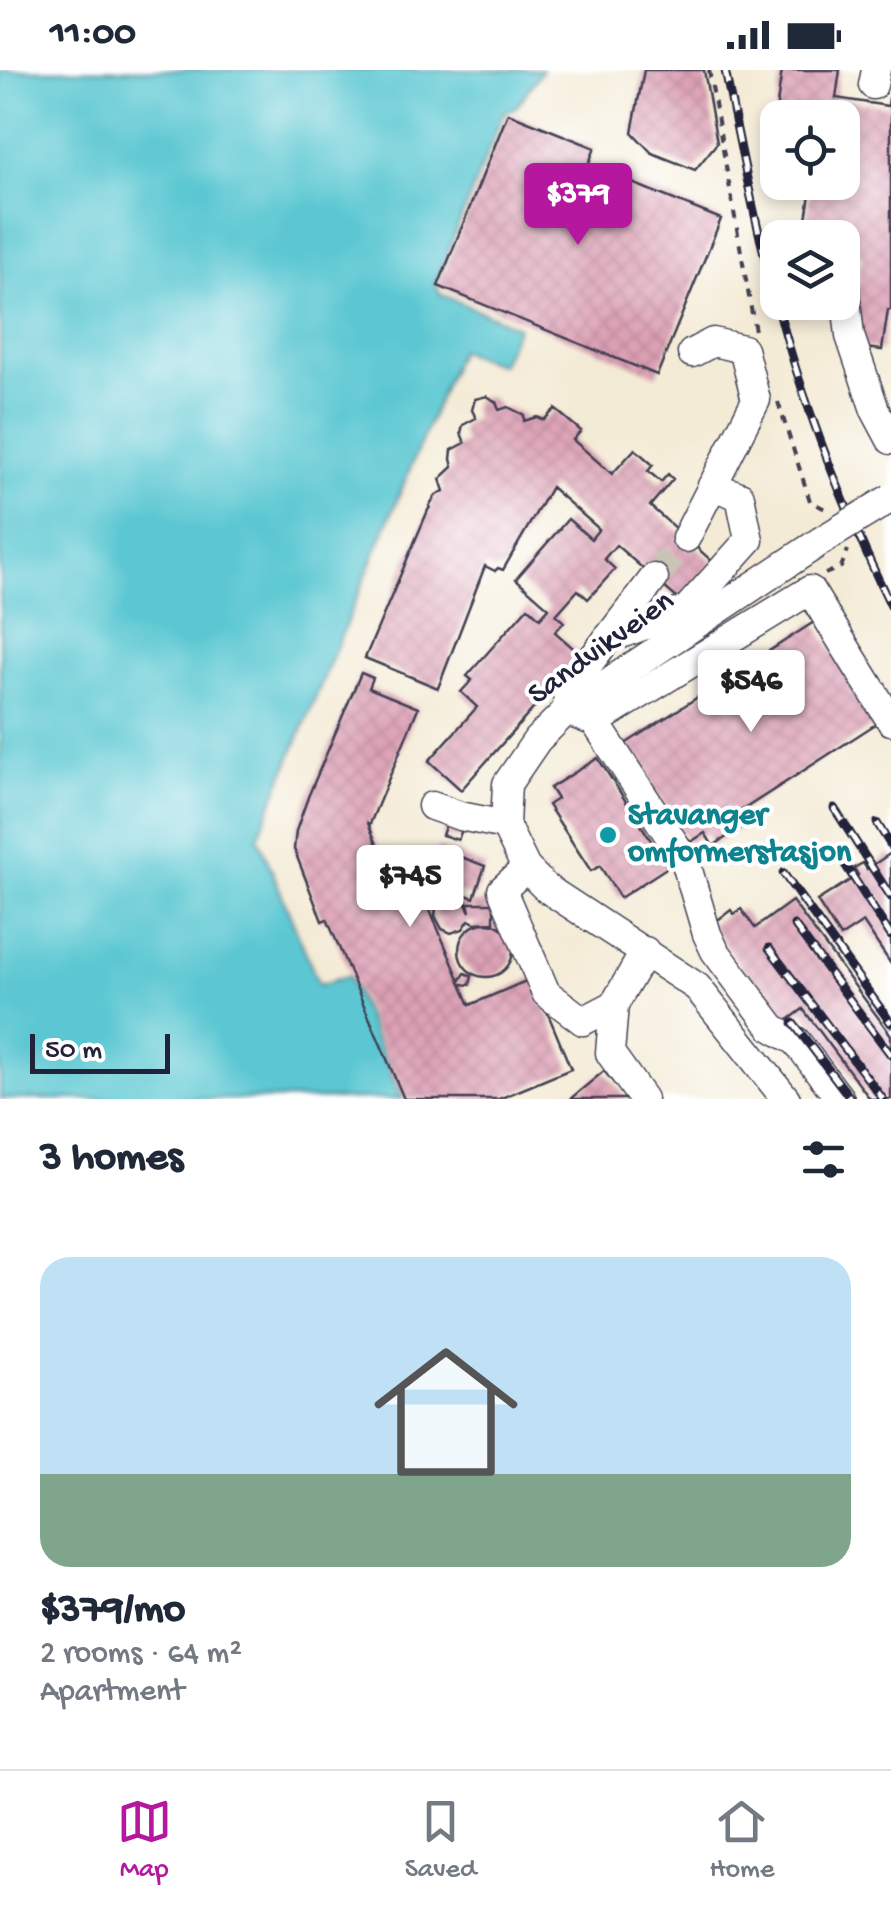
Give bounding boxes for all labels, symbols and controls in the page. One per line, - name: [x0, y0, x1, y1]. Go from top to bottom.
- text: 11:00: [50, 13, 136, 57]
- map controls: [760, 100, 860, 320]
- button: locate: [760, 100, 860, 200]
- pin: $379: [519, 163, 637, 248]
- text: $379: [546, 176, 610, 214]
- button: layers: [760, 220, 860, 320]
- street label: Sandvikveien: [522, 583, 682, 715]
- pin: $546: [692, 650, 810, 735]
- text: $546: [720, 663, 782, 701]
- place label: Stavanger omformerstasjon: [627, 798, 852, 873]
- marker: Stavanger omformerstasjon: [597, 824, 619, 846]
- pin: $745: [351, 845, 469, 930]
- text: $745: [379, 858, 441, 896]
- scale bar: [30, 1029, 170, 1074]
- text: 50 m: [45, 1035, 102, 1068]
- icon: filters: [796, 1132, 851, 1187]
- text: 3 homes: [40, 1135, 183, 1184]
- icon: home: [356, 1322, 536, 1502]
- text: $379/mo: [40, 1587, 185, 1636]
- text: 2 rooms · 64 m²: [40, 1636, 242, 1674]
- text: Apartment: [40, 1674, 184, 1712]
- tab: Map: [117, 1794, 172, 1887]
- tab: Saved: [405, 1794, 476, 1887]
- tab: Home: [710, 1794, 774, 1887]

